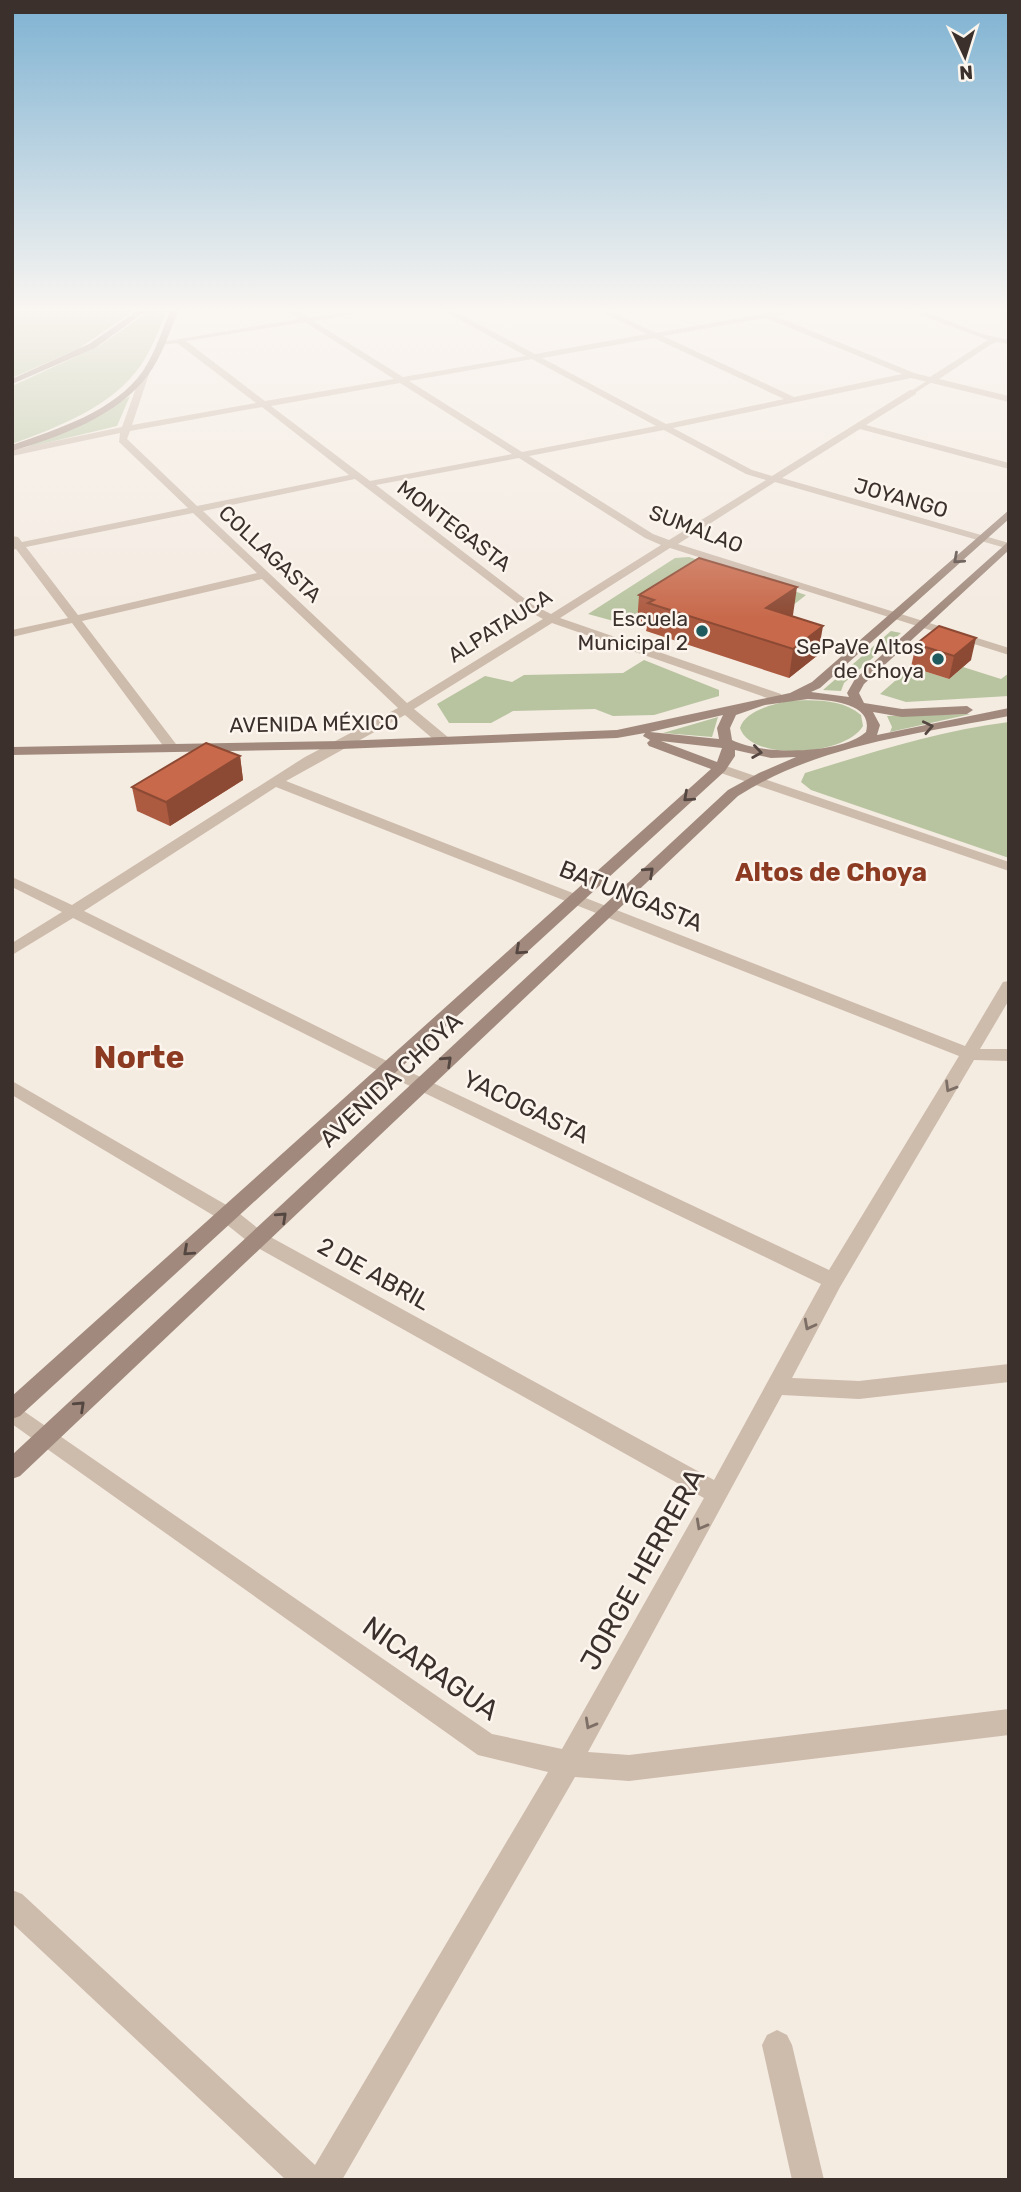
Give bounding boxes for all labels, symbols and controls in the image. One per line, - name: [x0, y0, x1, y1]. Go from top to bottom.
- north arrow: [930, 21, 1000, 91]
- text: N: [959, 61, 974, 84]
- street label: JOYANGO: [851, 472, 951, 523]
- street label: MONTEGASTA: [393, 475, 516, 576]
- street label: SUMALAO: [646, 499, 747, 558]
- street label: COLLAGASTA: [214, 500, 327, 607]
- one-way arrow: [953, 551, 966, 563]
- street label: ALPATAUCA: [443, 584, 556, 667]
- place label: Escuela Municipal 2: [578, 606, 688, 655]
- marker: Escuela Municipal 2: [694, 623, 710, 639]
- place label: SePaVe Altos de Choya: [796, 634, 924, 683]
- marker: SePaVe Altos de Choya: [930, 651, 946, 667]
- street label: AVENIDA MÉXICO: [229, 710, 399, 737]
- one-way arrow: [922, 721, 934, 735]
- one-way arrow: [751, 744, 763, 759]
- one-way arrow: [683, 789, 696, 801]
- street label: BATUNGASTA: [555, 854, 707, 938]
- district label: Altos de Choya: [735, 857, 927, 888]
- one-way arrow: [641, 867, 654, 880]
- one-way arrow: [515, 941, 528, 954]
- street label: AVENIDA CHOYA: [314, 1007, 468, 1153]
- district label: Norte: [93, 1038, 185, 1076]
- one-way arrow: [439, 1057, 452, 1069]
- street label: YACOGASTA: [458, 1064, 594, 1150]
- one-way arrow: [945, 1080, 958, 1093]
- one-way arrow: [274, 1212, 287, 1225]
- street label: 2 DE ABRIL: [313, 1232, 436, 1317]
- one-way arrow: [183, 1242, 196, 1255]
- one-way arrow: [804, 1318, 817, 1330]
- one-way arrow: [72, 1401, 85, 1414]
- street label: JORGE HERRERA: [573, 1462, 712, 1676]
- one-way arrow: [696, 1518, 709, 1531]
- street label: NICARAGUA: [356, 1610, 505, 1727]
- one-way arrow: [585, 1716, 598, 1729]

